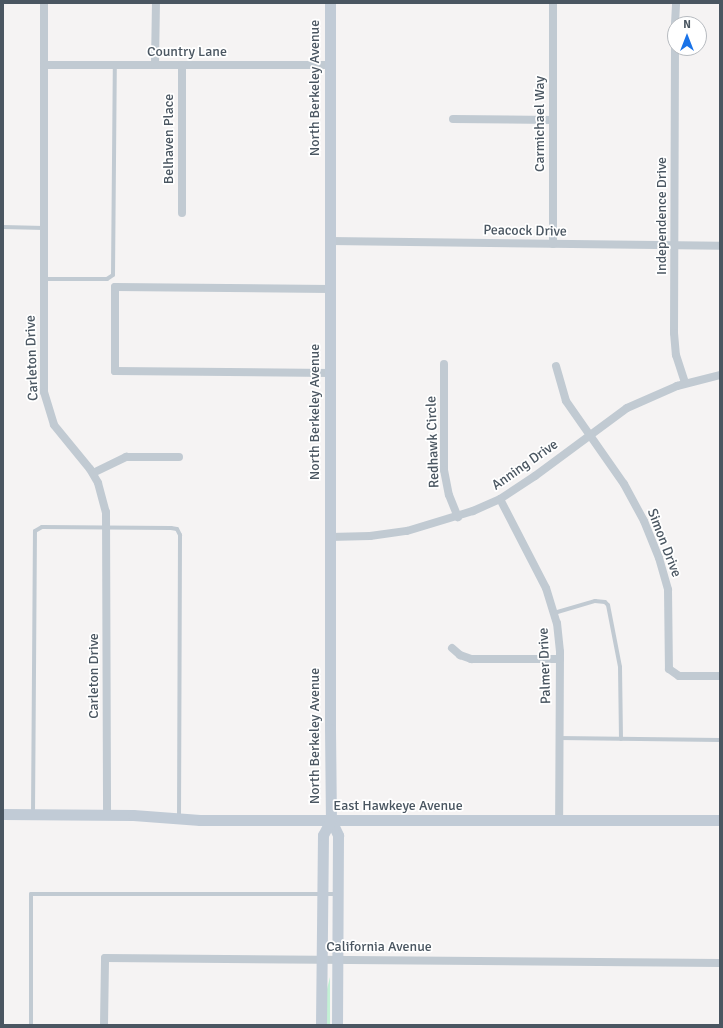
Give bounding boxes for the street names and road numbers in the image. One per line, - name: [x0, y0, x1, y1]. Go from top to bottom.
- street label: North Berkeley Avenue: [307, 20, 323, 156]
- street label: Country Lane: [147, 44, 227, 60]
- street label: Carmichael Way: [532, 76, 548, 172]
- street label: Belhaven Place: [161, 94, 177, 184]
- street label: Independence Drive: [654, 157, 670, 275]
- street label: Peacock Drive: [483, 222, 567, 240]
- street label: Carleton Drive: [22, 315, 42, 401]
- street label: North Berkeley Avenue: [307, 344, 323, 480]
- street label: Redhawk Circle: [423, 396, 443, 488]
- street label: Anning Drive: [489, 436, 561, 494]
- street label: Simon Drive: [643, 506, 685, 580]
- street label: Palmer Drive: [535, 627, 555, 705]
- street label: Carleton Drive: [86, 633, 102, 719]
- street label: North Berkeley Avenue: [307, 668, 323, 804]
- street label: East Hawkeye Avenue: [333, 798, 463, 814]
- street label: California Avenue: [326, 939, 432, 955]

